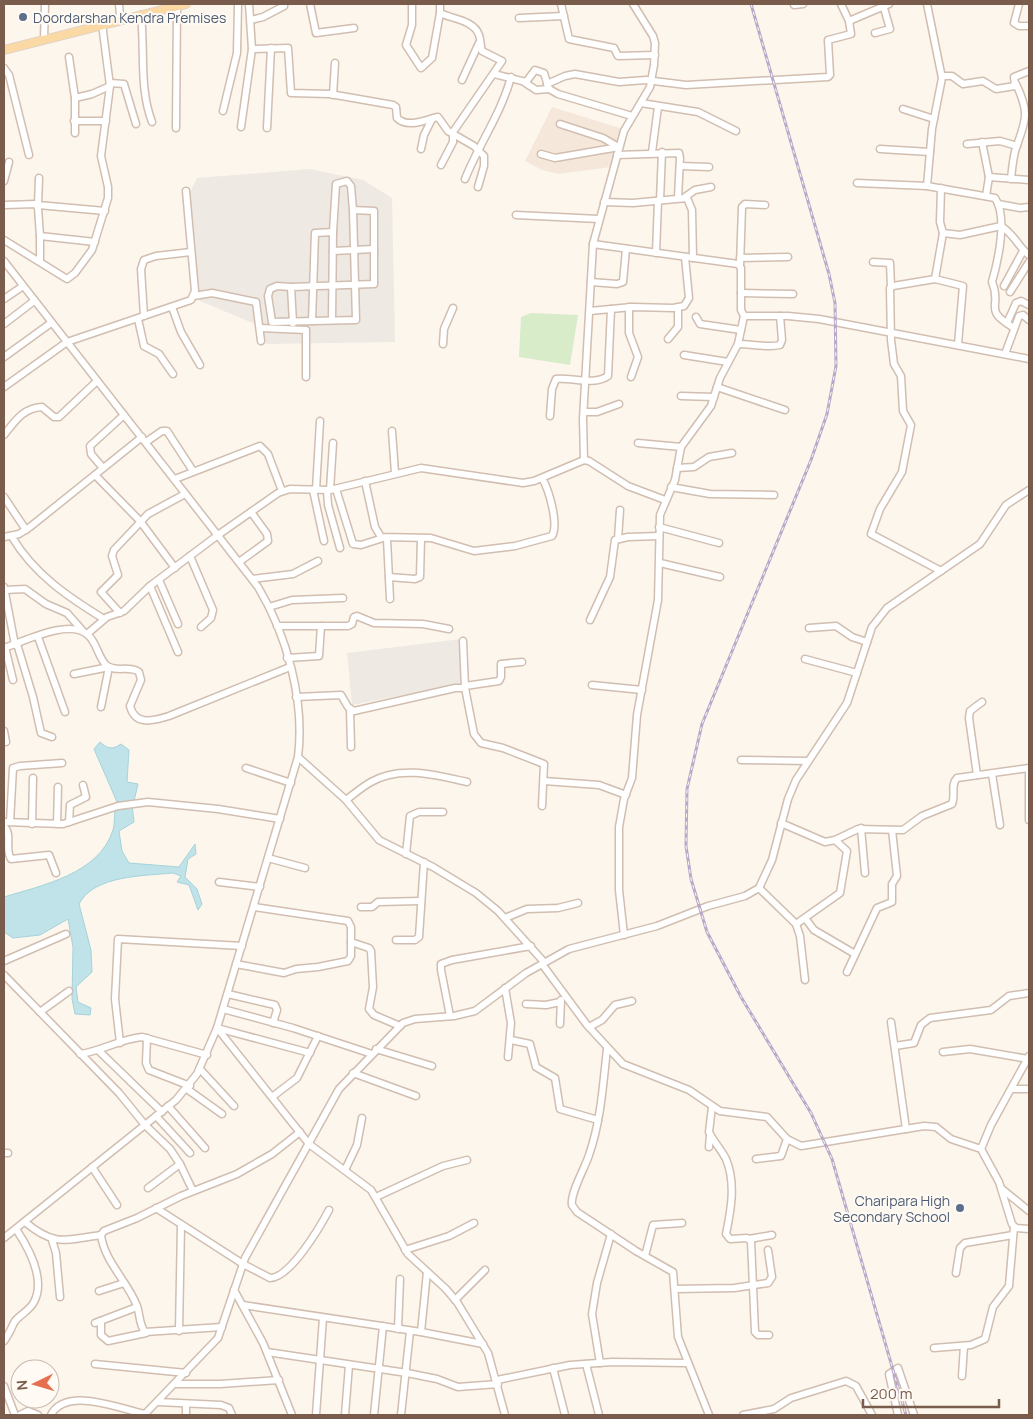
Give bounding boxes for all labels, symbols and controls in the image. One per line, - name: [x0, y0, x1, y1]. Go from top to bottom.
- place label: Doordarshan Kendra Premises: [33, 8, 226, 27]
- marker: Doordarshan Kendra Premises: [17, 11, 29, 23]
- place label: Charipara High Secondary School: [833, 1191, 950, 1226]
- marker: Charipara High Secondary School: [954, 1202, 966, 1214]
- north arrow: [10, 1359, 60, 1409]
- scale bar: [863, 1376, 999, 1408]
- text: N: [12, 1379, 31, 1391]
- text: 200 m: [870, 1383, 913, 1404]

